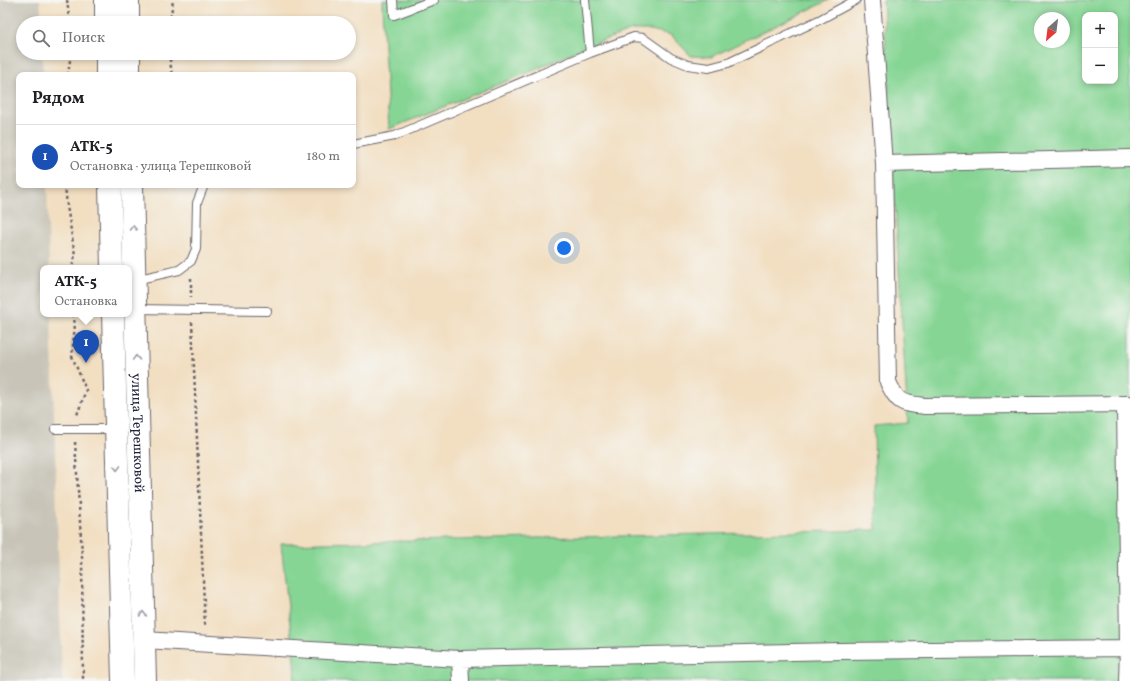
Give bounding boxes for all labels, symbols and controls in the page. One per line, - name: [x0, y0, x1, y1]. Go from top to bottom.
- north arrow: [1034, 12, 1070, 48]
- map controls: [1082, 12, 1118, 84]
- button: +: [1082, 12, 1118, 48]
- search box: [16, 16, 356, 60]
- icon: search: [30, 27, 52, 49]
- text: Поиск: [62, 28, 105, 49]
- button: −: [1082, 48, 1118, 84]
- text: Рядом: [32, 87, 85, 110]
- text: АТК-5: [70, 137, 113, 158]
- text: 1: [42, 148, 48, 166]
- text: 180 m: [306, 148, 340, 166]
- text: Остановка · улица Терешковой: [70, 158, 251, 176]
- one-way arrow: [129, 225, 137, 231]
- your location: [554, 238, 574, 258]
- popup: [40, 265, 132, 317]
- text: АТК-5: [54, 272, 97, 293]
- text: Остановка: [54, 293, 118, 311]
- pin: 1: [73, 330, 99, 363]
- one-way arrow: [132, 355, 141, 361]
- street label: улица Терешковой: [126, 373, 148, 493]
- one-way arrow: [113, 465, 121, 471]
- one-way arrow: [139, 611, 147, 617]

